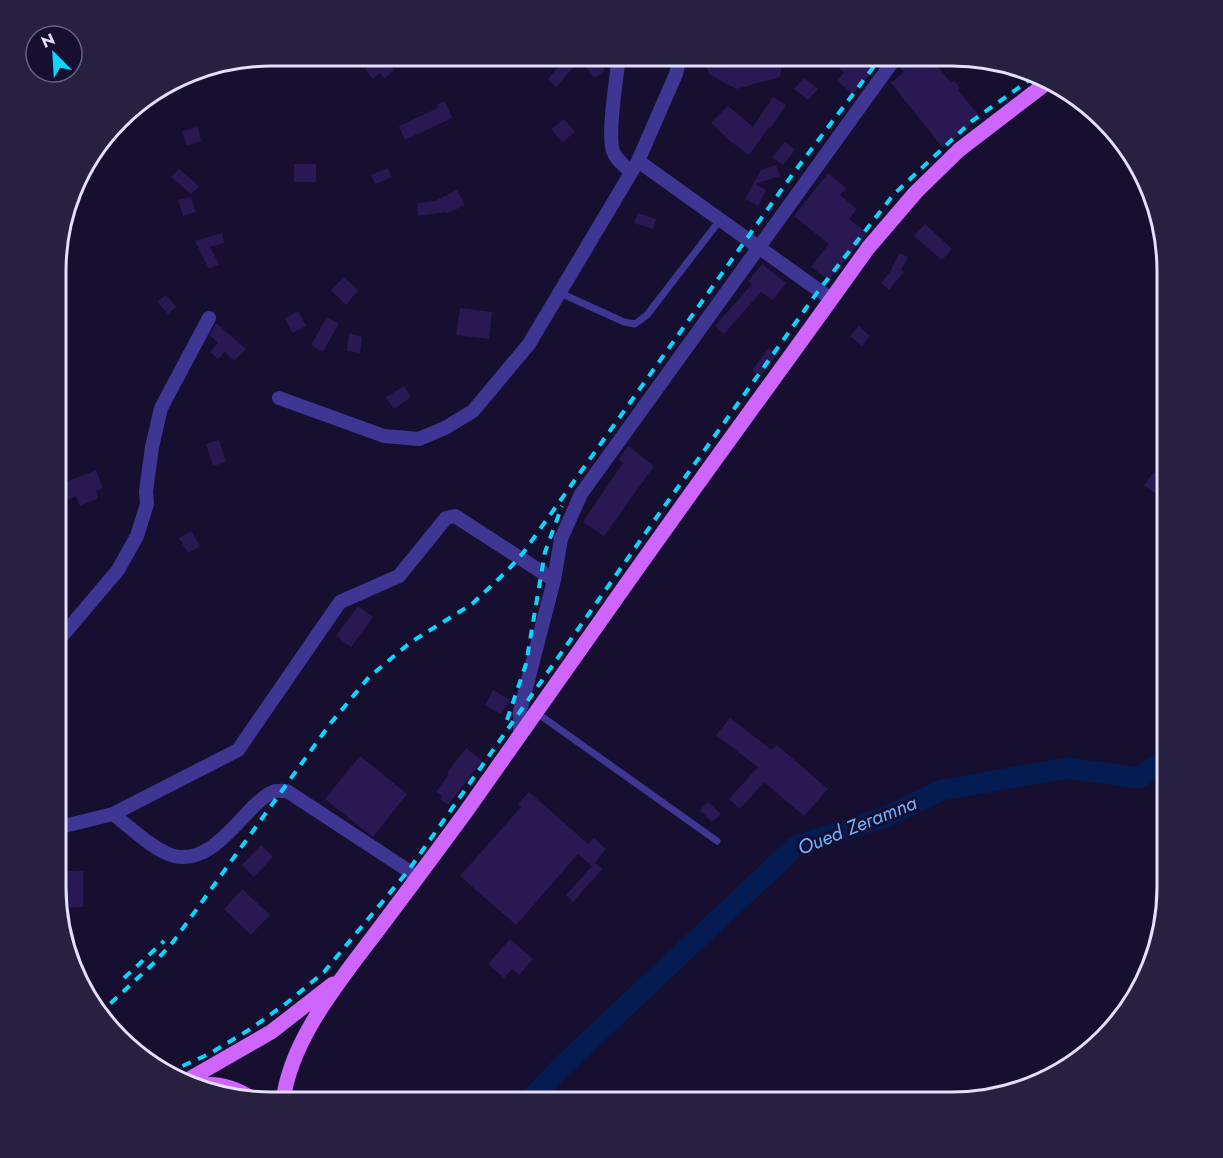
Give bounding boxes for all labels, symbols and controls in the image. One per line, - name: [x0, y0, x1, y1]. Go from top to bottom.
- north arrow: [24, 24, 84, 84]
- text: N: [38, 28, 59, 54]
- water label: Oued Zeramna: [793, 788, 921, 863]

